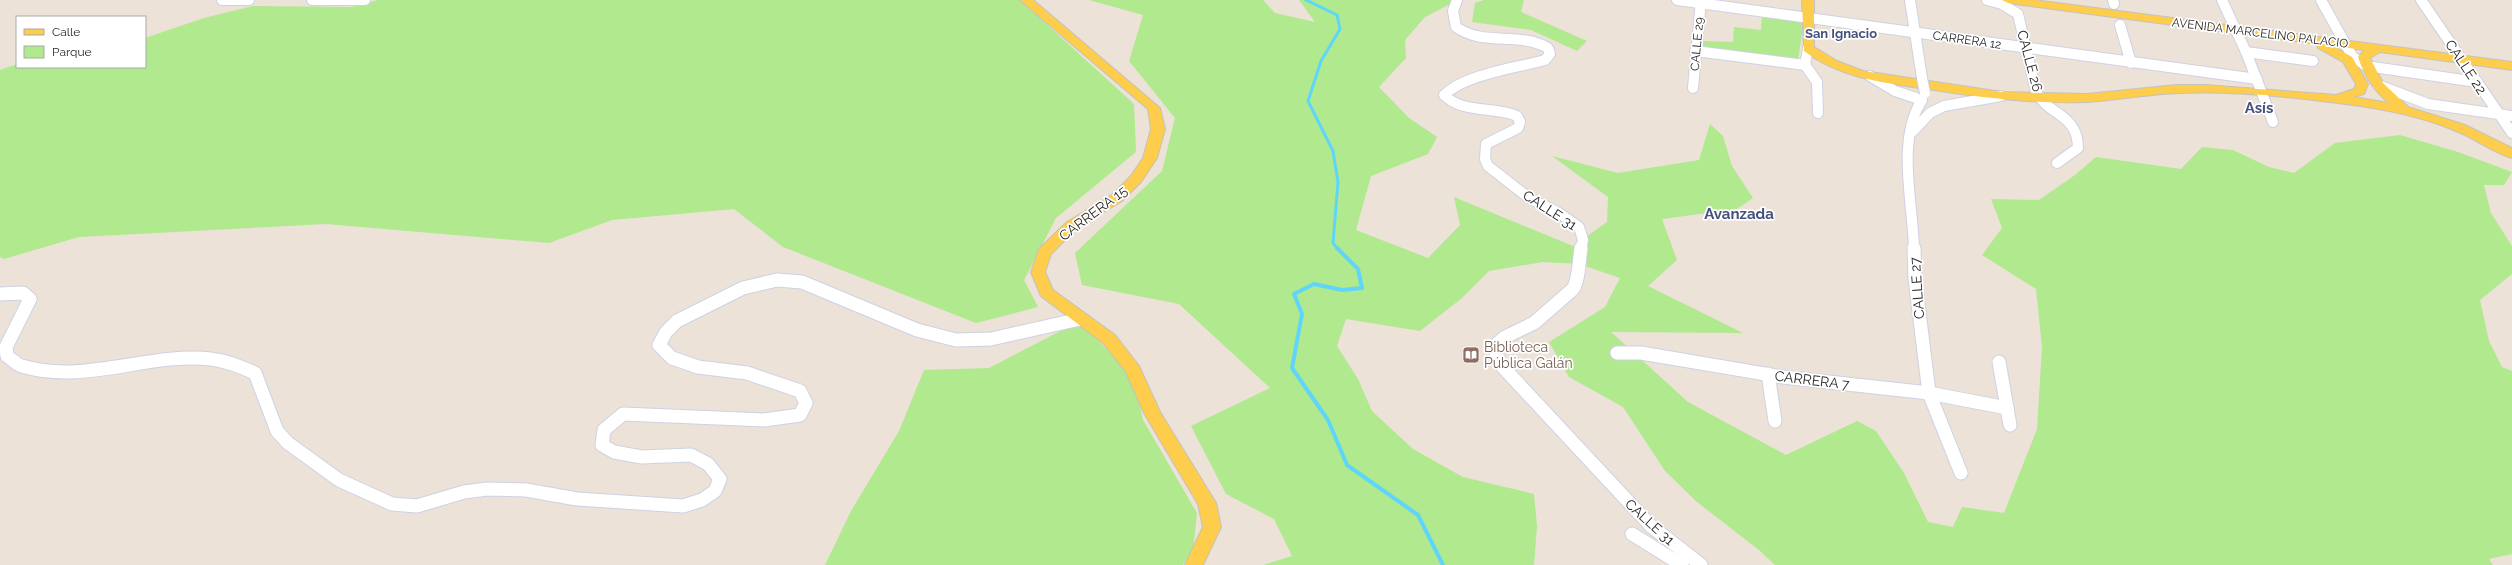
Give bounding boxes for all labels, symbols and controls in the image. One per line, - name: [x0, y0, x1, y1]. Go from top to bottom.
- street label: AVENIDA MARCELINO PALACIO: [2171, 15, 2349, 51]
- legend: [16, 16, 146, 68]
- street label: CALLE 29: [1688, 17, 1706, 71]
- text: Calle: [52, 25, 80, 39]
- district label: San Ignacio: [1805, 26, 1877, 41]
- street label: CARRERA 12: [1932, 28, 2002, 52]
- street label: CALLE 26: [2014, 28, 2046, 94]
- street label: CALLE 22: [2442, 37, 2490, 97]
- text: Parque: [52, 45, 92, 59]
- district label: Asís: [2245, 99, 2273, 117]
- street label: CARRERA 15: [1056, 182, 1130, 244]
- street label: CALLE 31: [1520, 187, 1580, 233]
- district label: Avanzada: [1704, 205, 1774, 223]
- street label: CALLE 27: [1907, 256, 1927, 320]
- place label: Biblioteca Pública Galán: [1484, 339, 1573, 371]
- library icon: Biblioteca Pública Galán: [1461, 345, 1481, 365]
- street label: CARRERA 7: [1774, 367, 1851, 393]
- street label: CALLE 31: [1622, 496, 1678, 548]

